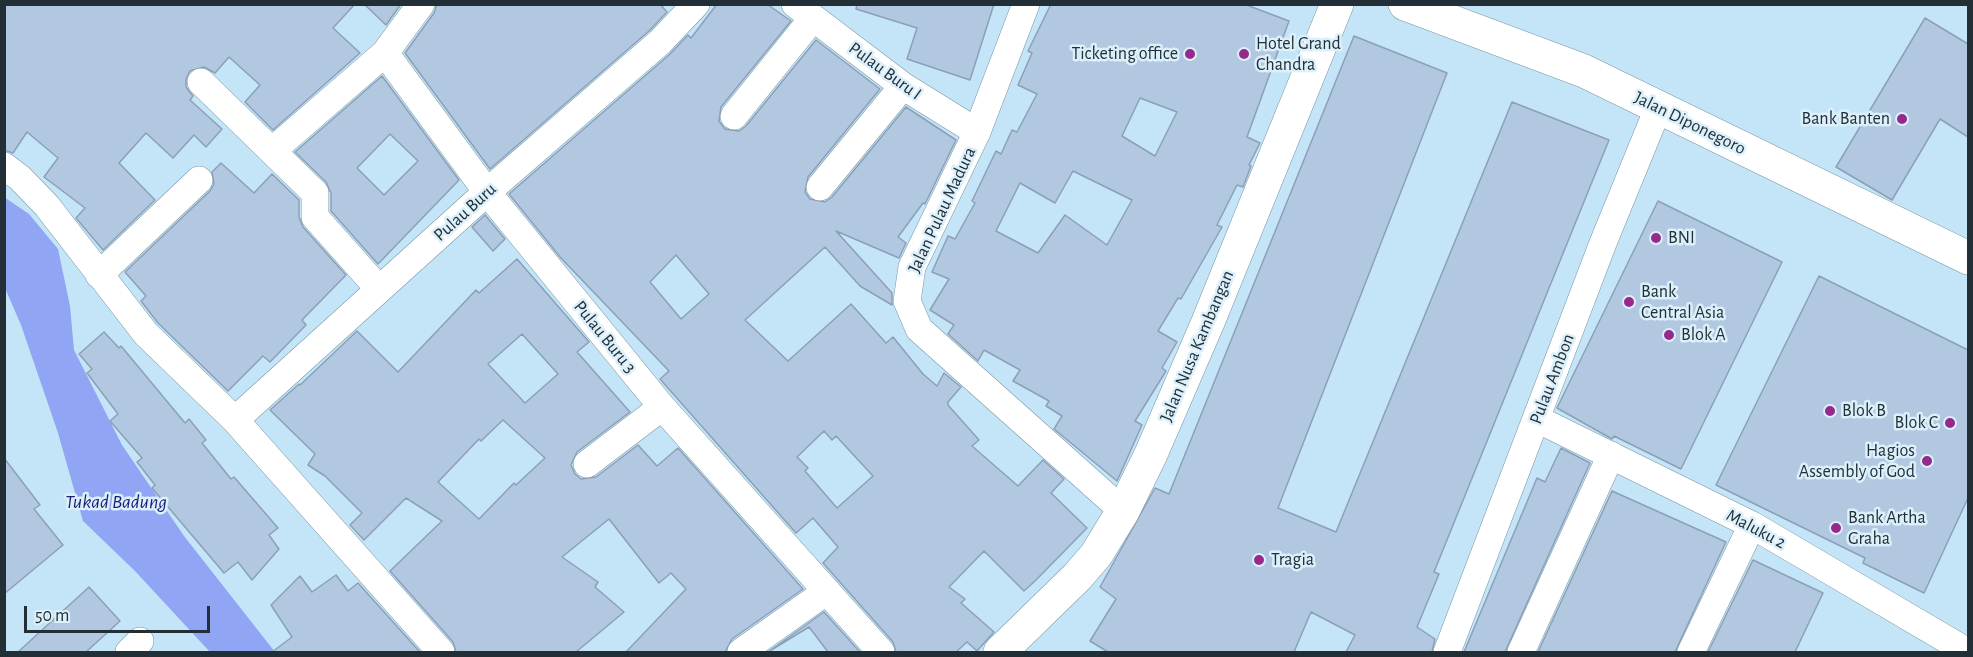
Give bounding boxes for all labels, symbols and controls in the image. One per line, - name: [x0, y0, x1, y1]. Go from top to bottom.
- place label: Hotel Grand Chandra: [1256, 33, 1341, 76]
- street label: Pulau Buru I: [844, 37, 926, 105]
- place label: Ticketing office: [1071, 43, 1178, 65]
- marker: Ticketing office: [1183, 47, 1197, 61]
- marker: Hotel Grand Chandra: [1237, 47, 1251, 61]
- street label: Jalan Diponegoro: [1631, 87, 1749, 159]
- place label: Bank Banten: [1802, 108, 1890, 130]
- marker: Bank Banten: [1895, 112, 1909, 126]
- street label: Jalan Pulau Madura: [903, 144, 981, 276]
- street label: Pulau Buru: [429, 178, 501, 246]
- place label: BNI: [1668, 227, 1695, 249]
- marker: BNI: [1649, 231, 1663, 245]
- street label: Jalan Nusa Kambangan: [1155, 267, 1239, 425]
- place label: Bank Central Asia: [1641, 281, 1724, 324]
- marker: Bank Central Asia: [1622, 295, 1636, 309]
- street label: Pulau Buru 3: [569, 296, 641, 378]
- place label: Blok A: [1681, 324, 1726, 346]
- marker: Blok A: [1662, 328, 1676, 342]
- street label: Pulau Ambon: [1525, 331, 1579, 427]
- place label: Blok B: [1842, 400, 1886, 422]
- marker: Blok B: [1823, 404, 1837, 418]
- place label: Blok C: [1895, 412, 1938, 434]
- marker: Blok C: [1943, 416, 1957, 430]
- place label: Hagios Assembly of God: [1799, 440, 1915, 482]
- marker: Hagios Assembly of God: [1920, 454, 1934, 468]
- water label: Tukad Badung: [65, 490, 167, 514]
- street label: Maluku 2: [1722, 504, 1790, 554]
- place label: Bank Artha Graha: [1848, 507, 1926, 550]
- marker: Bank Artha Graha: [1829, 521, 1843, 535]
- place label: Tragia: [1271, 549, 1314, 571]
- marker: Tragia: [1252, 553, 1266, 567]
- scale bar: [27, 594, 213, 632]
- text: 50 m: [35, 607, 69, 625]

